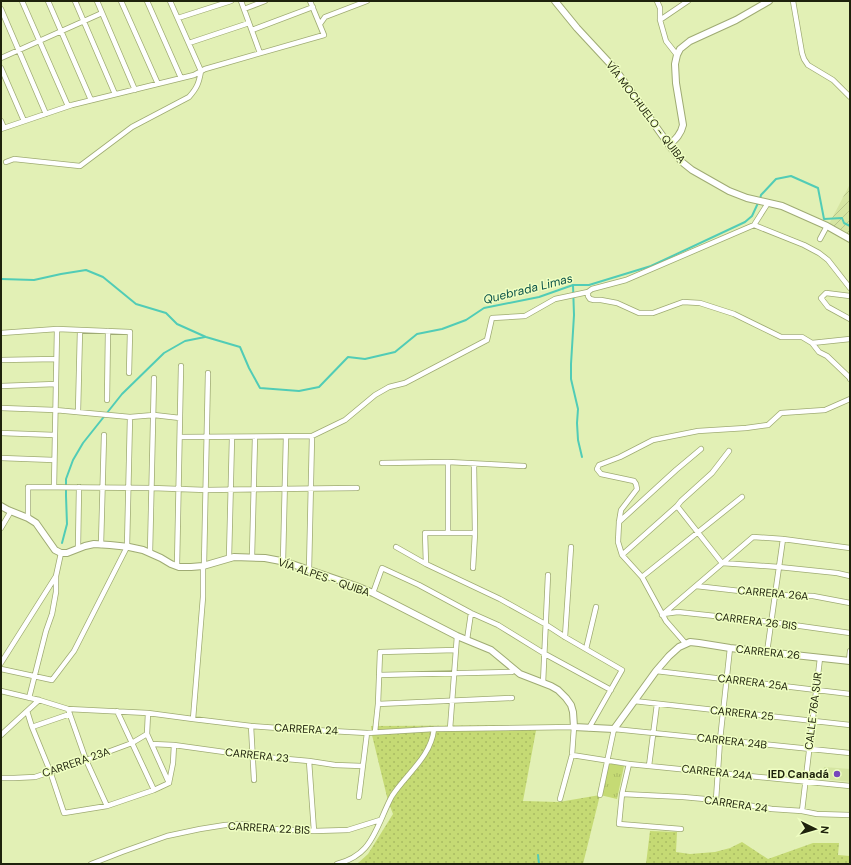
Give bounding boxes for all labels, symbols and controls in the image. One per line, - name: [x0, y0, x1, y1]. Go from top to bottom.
- street label: VÍA MOCHUELO - QUIBA: [603, 58, 689, 166]
- water label: Quebrada Limas: [482, 270, 574, 308]
- street label: VÍA ALPES - QUIBA: [276, 555, 372, 599]
- street label: CARRERA 26A: [737, 583, 809, 603]
- street label: CARRERA 26 BIS: [714, 609, 798, 633]
- street label: CARRERA 26: [735, 642, 801, 662]
- street label: CARRERA 25A: [717, 671, 789, 693]
- street label: CALLE 76A SUR: [801, 671, 825, 751]
- street label: CARRERA 25: [709, 703, 775, 723]
- street label: CARRERA 24: [274, 720, 339, 738]
- street label: CARRERA 24B: [696, 730, 768, 752]
- street label: CARRERA 23A: [40, 744, 112, 780]
- street label: CARRERA 23: [224, 745, 290, 765]
- street label: CARRERA 24A: [681, 761, 753, 783]
- place label: IED Canadá: [768, 767, 829, 781]
- marker: IED Canadá: [832, 769, 842, 779]
- street label: CARRERA 24: [703, 793, 769, 815]
- north arrow: [795, 809, 835, 849]
- street label: CARRERA 22 BIS: [228, 819, 310, 837]
- text: N: [818, 825, 832, 834]

